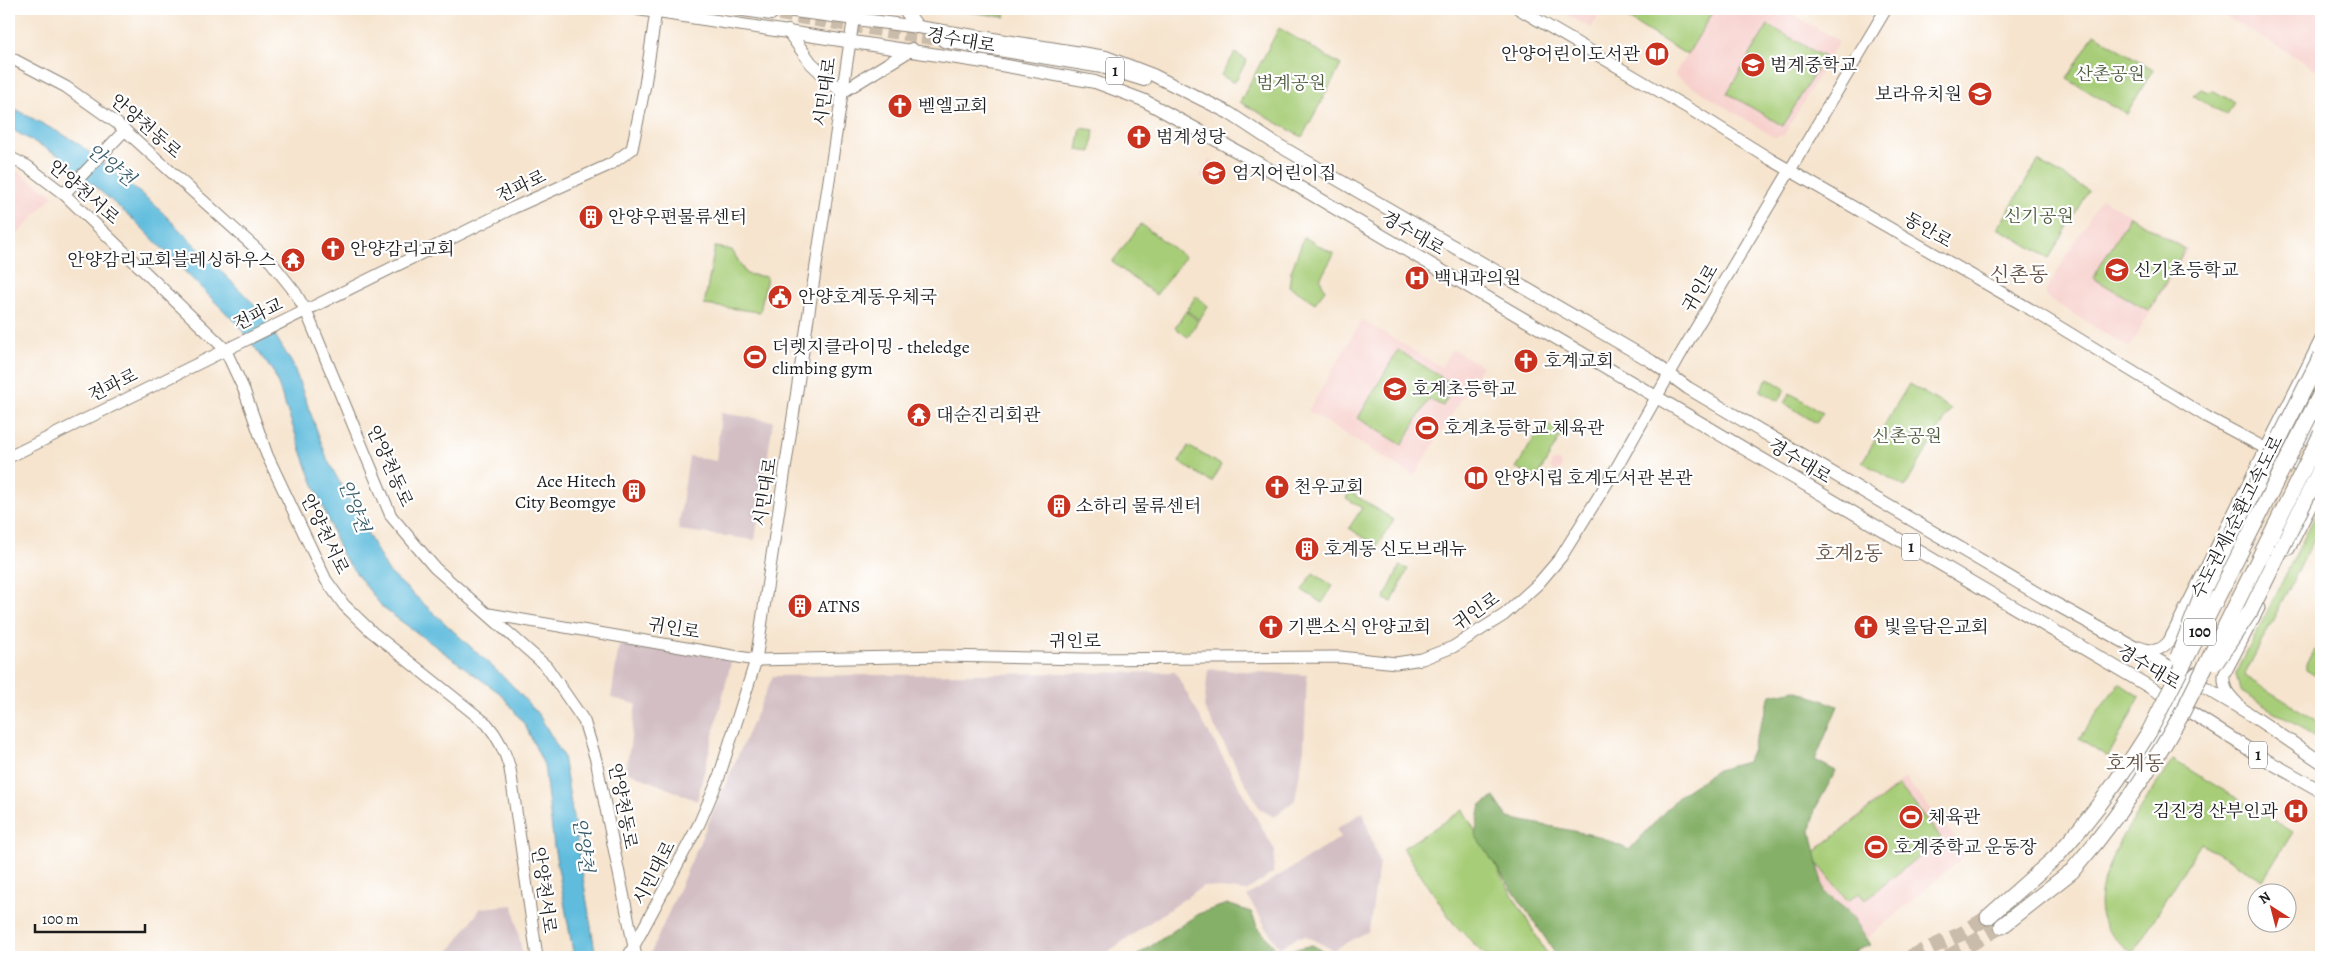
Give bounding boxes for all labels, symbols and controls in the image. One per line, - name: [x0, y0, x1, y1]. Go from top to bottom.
- street label: 경수대로: [925, 22, 997, 58]
- library icon: 안양어린이도서관: [1644, 41, 1670, 67]
- place label: 안양어린이도서관: [1501, 42, 1641, 66]
- school or university icon: 범계중학교: [1740, 52, 1766, 78]
- place label: 범계중학교: [1770, 53, 1858, 77]
- street label: 시민대로: [808, 56, 842, 128]
- road number: 1: [1106, 58, 1124, 84]
- park label: 산촌공원: [2075, 62, 2145, 86]
- park label: 범계공원: [1256, 71, 1326, 95]
- school or university icon: 보라유치원: [1967, 81, 1993, 107]
- place label: 보라유치원: [1875, 82, 1962, 106]
- street label: 안양천동로: [105, 88, 187, 164]
- church icon: 벧엘교회: [887, 93, 913, 119]
- place label: 벧엘교회: [918, 94, 988, 118]
- church icon: 범계성당: [1126, 124, 1152, 150]
- place label: 범계성당: [1156, 125, 1226, 149]
- water label: 안양천: [81, 138, 142, 193]
- street label: 안양천서로: [43, 154, 125, 230]
- school or university icon: 엄지어린이집: [1201, 160, 1227, 186]
- place label: 엄지어린이집: [1232, 161, 1336, 185]
- street label: 전파로: [492, 164, 550, 208]
- building icon: 안양우편물류센터: [578, 204, 604, 230]
- park label: 신기공원: [2004, 204, 2074, 228]
- place label: 안양우편물류센터: [608, 205, 747, 229]
- street label: 경수대로: [1377, 205, 1449, 261]
- street label: 동안로: [1899, 207, 1957, 253]
- church icon: 안양감리교회: [320, 236, 346, 262]
- place label: 안양감리교회: [350, 237, 454, 261]
- temple icon: 안양감리교회블레싱하우스: [280, 247, 306, 273]
- place label: 안양감리교회블레싱하우스: [67, 248, 277, 272]
- school or university icon: 신기초등학교: [2104, 257, 2130, 283]
- place label: 신기초등학교: [2134, 258, 2239, 282]
- street label: 귀인로: [1676, 259, 1724, 317]
- district label: 신촌동: [1990, 261, 2048, 288]
- hospital icon: 백내과의원: [1404, 265, 1430, 291]
- place label: 백내과의원: [1434, 266, 1521, 290]
- public building icon: 안양호계동우체국: [767, 284, 793, 310]
- place label: 안양호계동우체국: [798, 285, 937, 309]
- street label: 전파교: [229, 292, 287, 336]
- place label: 더렛지클라이밍 - theledge climbing gym: [772, 335, 970, 380]
- sports icon: 더렛지클라이밍 - theledge climbing gym: [742, 344, 768, 370]
- church icon: 호계교회: [1513, 348, 1539, 374]
- place label: 호계교회: [1544, 349, 1614, 373]
- street label: 전파로: [84, 363, 142, 407]
- school or university icon: 호계초등학교: [1382, 376, 1408, 402]
- place label: 호계초등학교: [1412, 377, 1517, 401]
- temple icon: 대순진리회관: [906, 402, 932, 428]
- place label: 대순진리회관: [936, 403, 1041, 427]
- sports icon: 호계초등학교 체육관: [1414, 415, 1440, 441]
- place label: 호계초등학교 체육관: [1444, 416, 1605, 440]
- street label: 안양천동로: [361, 421, 419, 511]
- park label: 신촌공원: [1872, 424, 1942, 448]
- street label: 수도권제1순환고속도로: [2185, 431, 2289, 603]
- street label: 경수대로: [1764, 433, 1836, 489]
- street label: 시민대로: [748, 456, 782, 528]
- library icon: 안양시립 호계도서관 본관: [1463, 465, 1489, 491]
- place label: 안양시립 호계도서관 본관: [1494, 466, 1693, 490]
- place label: Ace Hitech City Beomgye: [515, 469, 616, 514]
- church icon: 천우교회: [1264, 474, 1290, 500]
- place label: 천우교회: [1294, 475, 1364, 499]
- water label: 안양천: [332, 476, 377, 538]
- building icon: Ace Hitech City Beomgye: [621, 478, 647, 504]
- street label: 안양천서로: [295, 490, 355, 578]
- building icon: 소하리 물류센터: [1046, 493, 1072, 519]
- place label: 소하리 물류센터: [1076, 494, 1201, 518]
- road number: 1: [1902, 534, 1920, 560]
- building icon: 호계동 신도브래뉴: [1294, 536, 1320, 562]
- place label: 호계동 신도브래뉴: [1324, 537, 1467, 561]
- district label: 호계2동: [1815, 540, 1883, 567]
- street label: 귀인로: [1448, 586, 1504, 636]
- building icon: ATNS: [787, 593, 813, 619]
- place label: ATNS: [817, 594, 860, 618]
- street label: 귀인로: [646, 612, 702, 644]
- church icon: 기쁜소식 안양교회: [1258, 614, 1284, 640]
- church icon: 빛을담은교회: [1853, 614, 1879, 640]
- place label: 기쁜소식 안양교회: [1288, 615, 1431, 639]
- place label: 빛을담은교회: [1884, 615, 1988, 639]
- road number: 100: [2184, 618, 2216, 646]
- street label: 귀인로: [1049, 629, 1101, 653]
- street label: 경수대로: [2113, 639, 2185, 695]
- road number: 1: [2249, 742, 2267, 768]
- district label: 호계동: [2106, 750, 2164, 777]
- street label: 안양천동로: [603, 761, 643, 851]
- hospital icon: 김진경 산부인과: [2283, 798, 2309, 824]
- place label: 김진경 산부인과: [2153, 799, 2279, 823]
- sports icon: 체육관: [1898, 804, 1924, 830]
- place label: 체육관: [1928, 805, 1981, 829]
- water label: 안양천: [566, 816, 600, 876]
- sports icon: 호계중학교 운동장: [1863, 834, 1889, 860]
- place label: 호계중학교 운동장: [1894, 835, 2037, 859]
- street label: 시민대로: [627, 837, 681, 909]
- street label: 안양천서로: [526, 845, 562, 935]
- north arrow: [2248, 884, 2298, 934]
- text: N: [2255, 887, 2274, 909]
- scale bar: [35, 901, 145, 933]
- text: 100 m: [42, 909, 79, 929]

